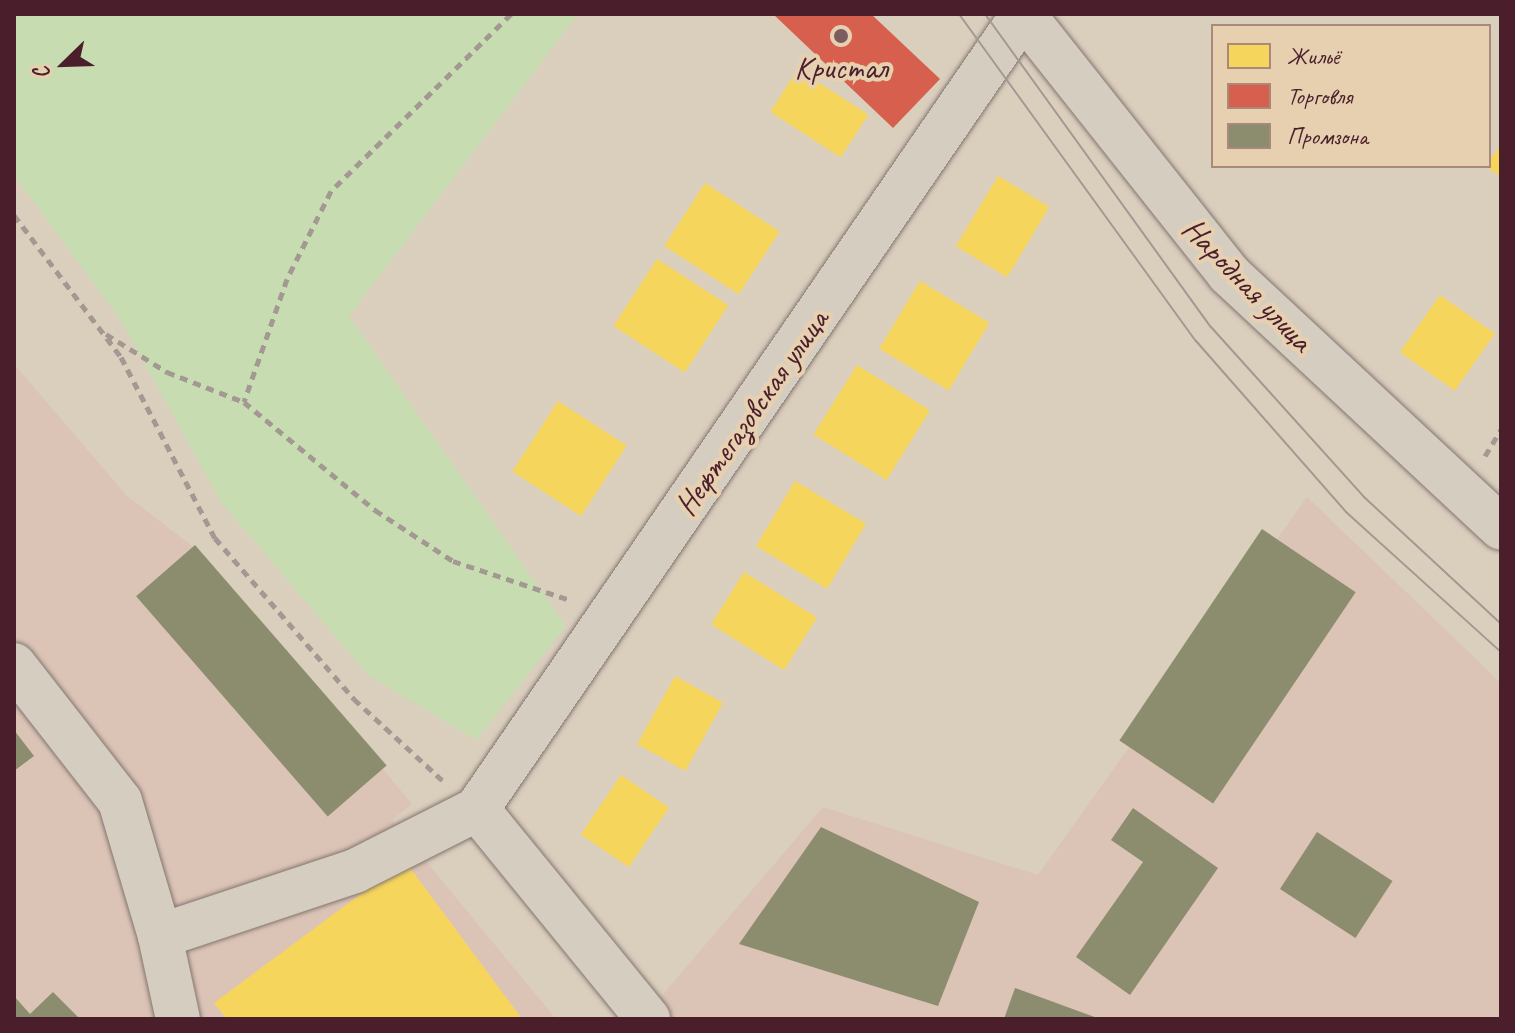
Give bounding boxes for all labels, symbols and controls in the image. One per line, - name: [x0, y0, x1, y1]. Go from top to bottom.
- north arrow: [24, 24, 104, 104]
- legend: [1211, 24, 1491, 168]
- marker: Кристал: [832, 27, 850, 45]
- text: Жильё: [1287, 41, 1339, 71]
- place label: Кристал: [794, 49, 888, 87]
- text: С: [27, 63, 57, 84]
- text: Торговля: [1287, 81, 1352, 111]
- text: Промзона: [1287, 121, 1368, 151]
- street label: Народная улица: [1173, 210, 1321, 360]
- street label: Нефтегазовская улица: [666, 302, 838, 524]

